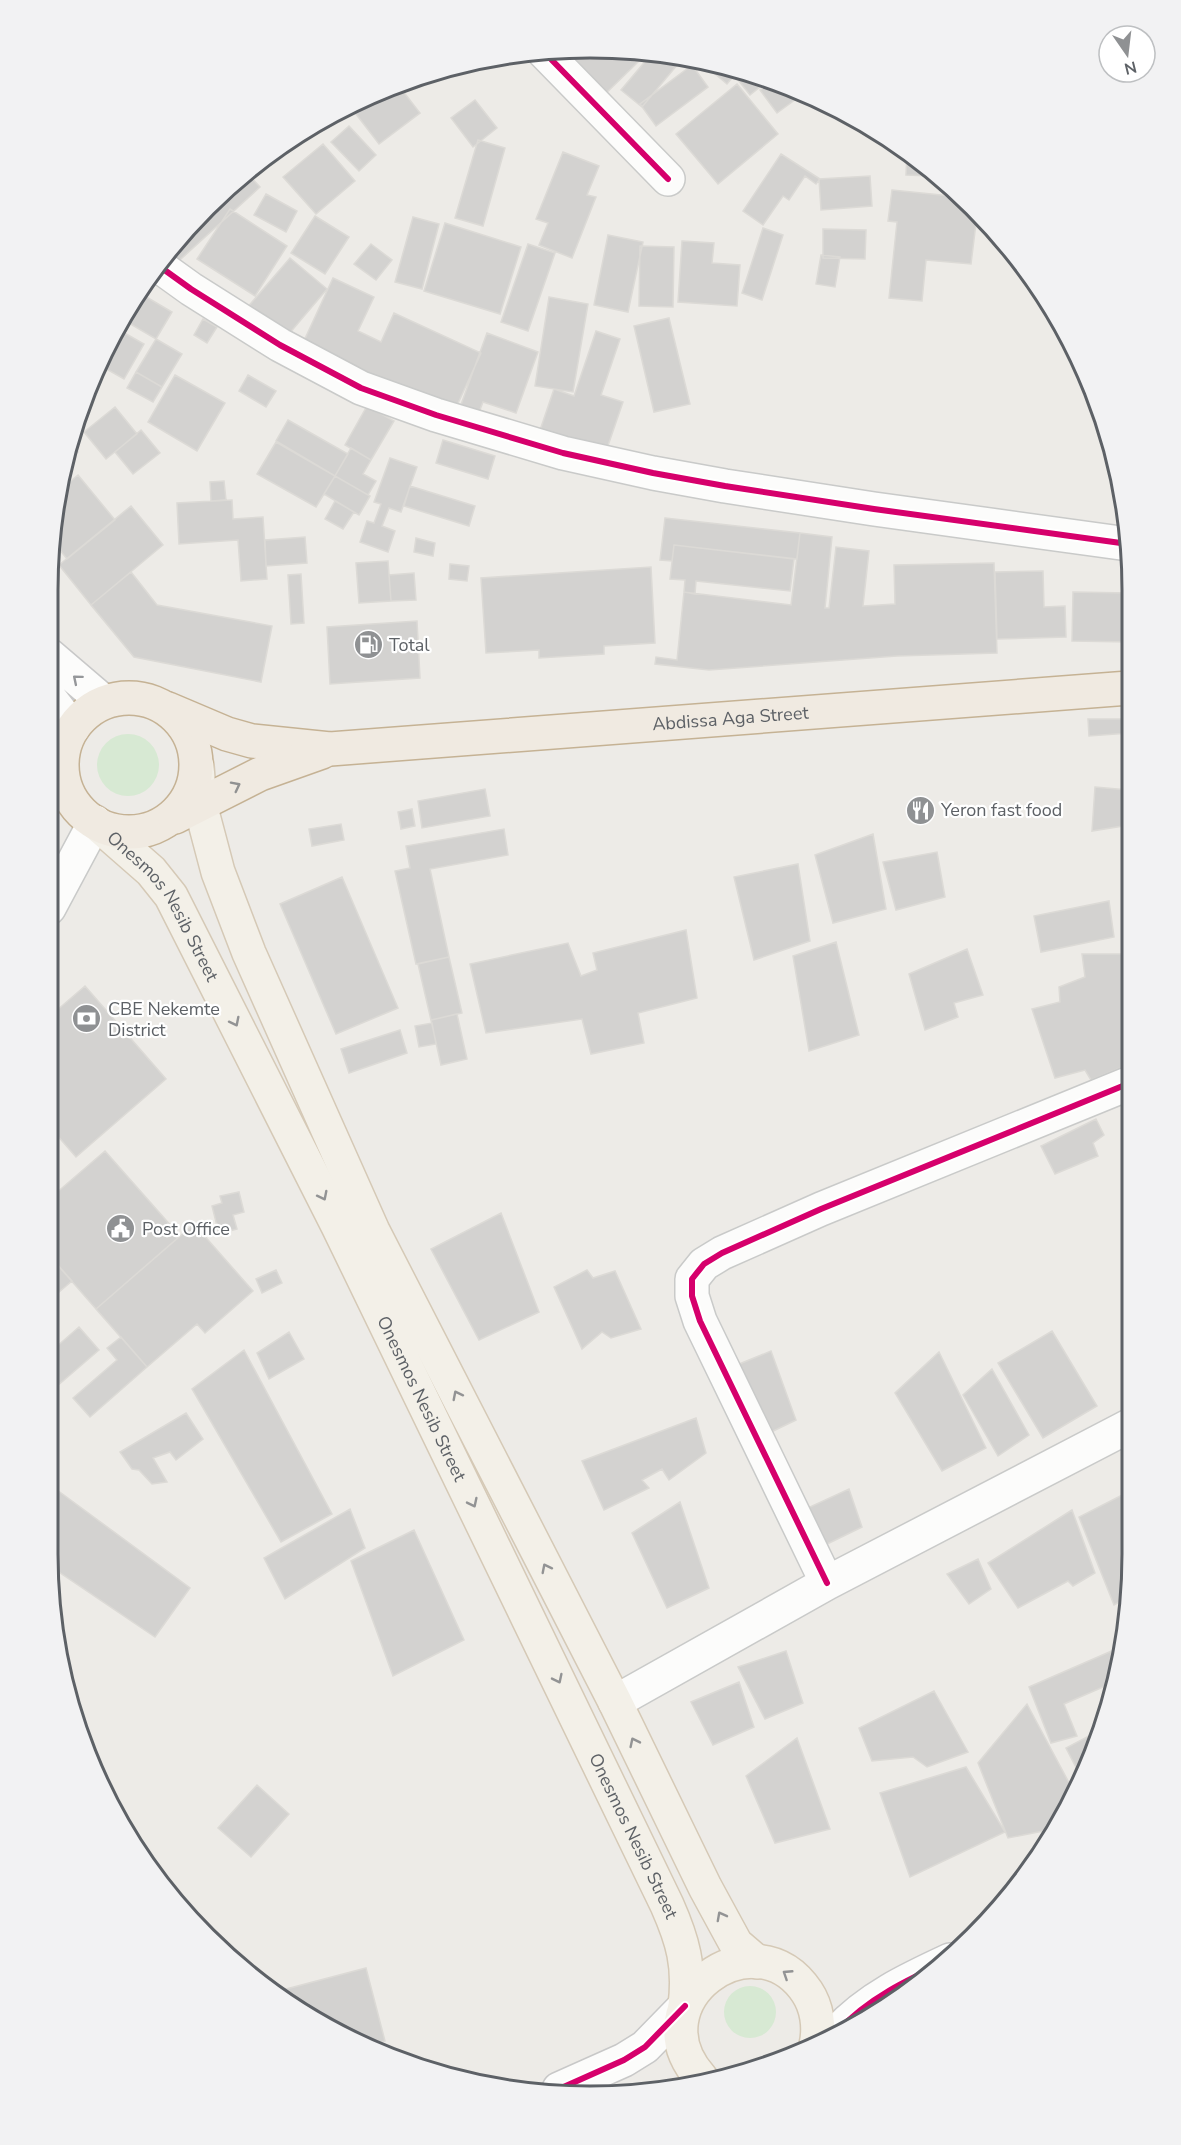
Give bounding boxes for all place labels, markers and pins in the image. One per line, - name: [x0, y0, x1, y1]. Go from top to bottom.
- fuel station icon: Total: [352, 629, 384, 661]
- place label: Total: [389, 633, 430, 657]
- restaurant icon: Yeron fast food: [904, 794, 936, 826]
- place label: Yeron fast food: [940, 798, 1062, 822]
- place label: CBE Nekemte District: [108, 997, 220, 1042]
- bank icon: CBE Nekemte District: [71, 1003, 103, 1035]
- public building icon: Post Office: [105, 1213, 137, 1245]
- place label: Post Office: [142, 1217, 230, 1241]

